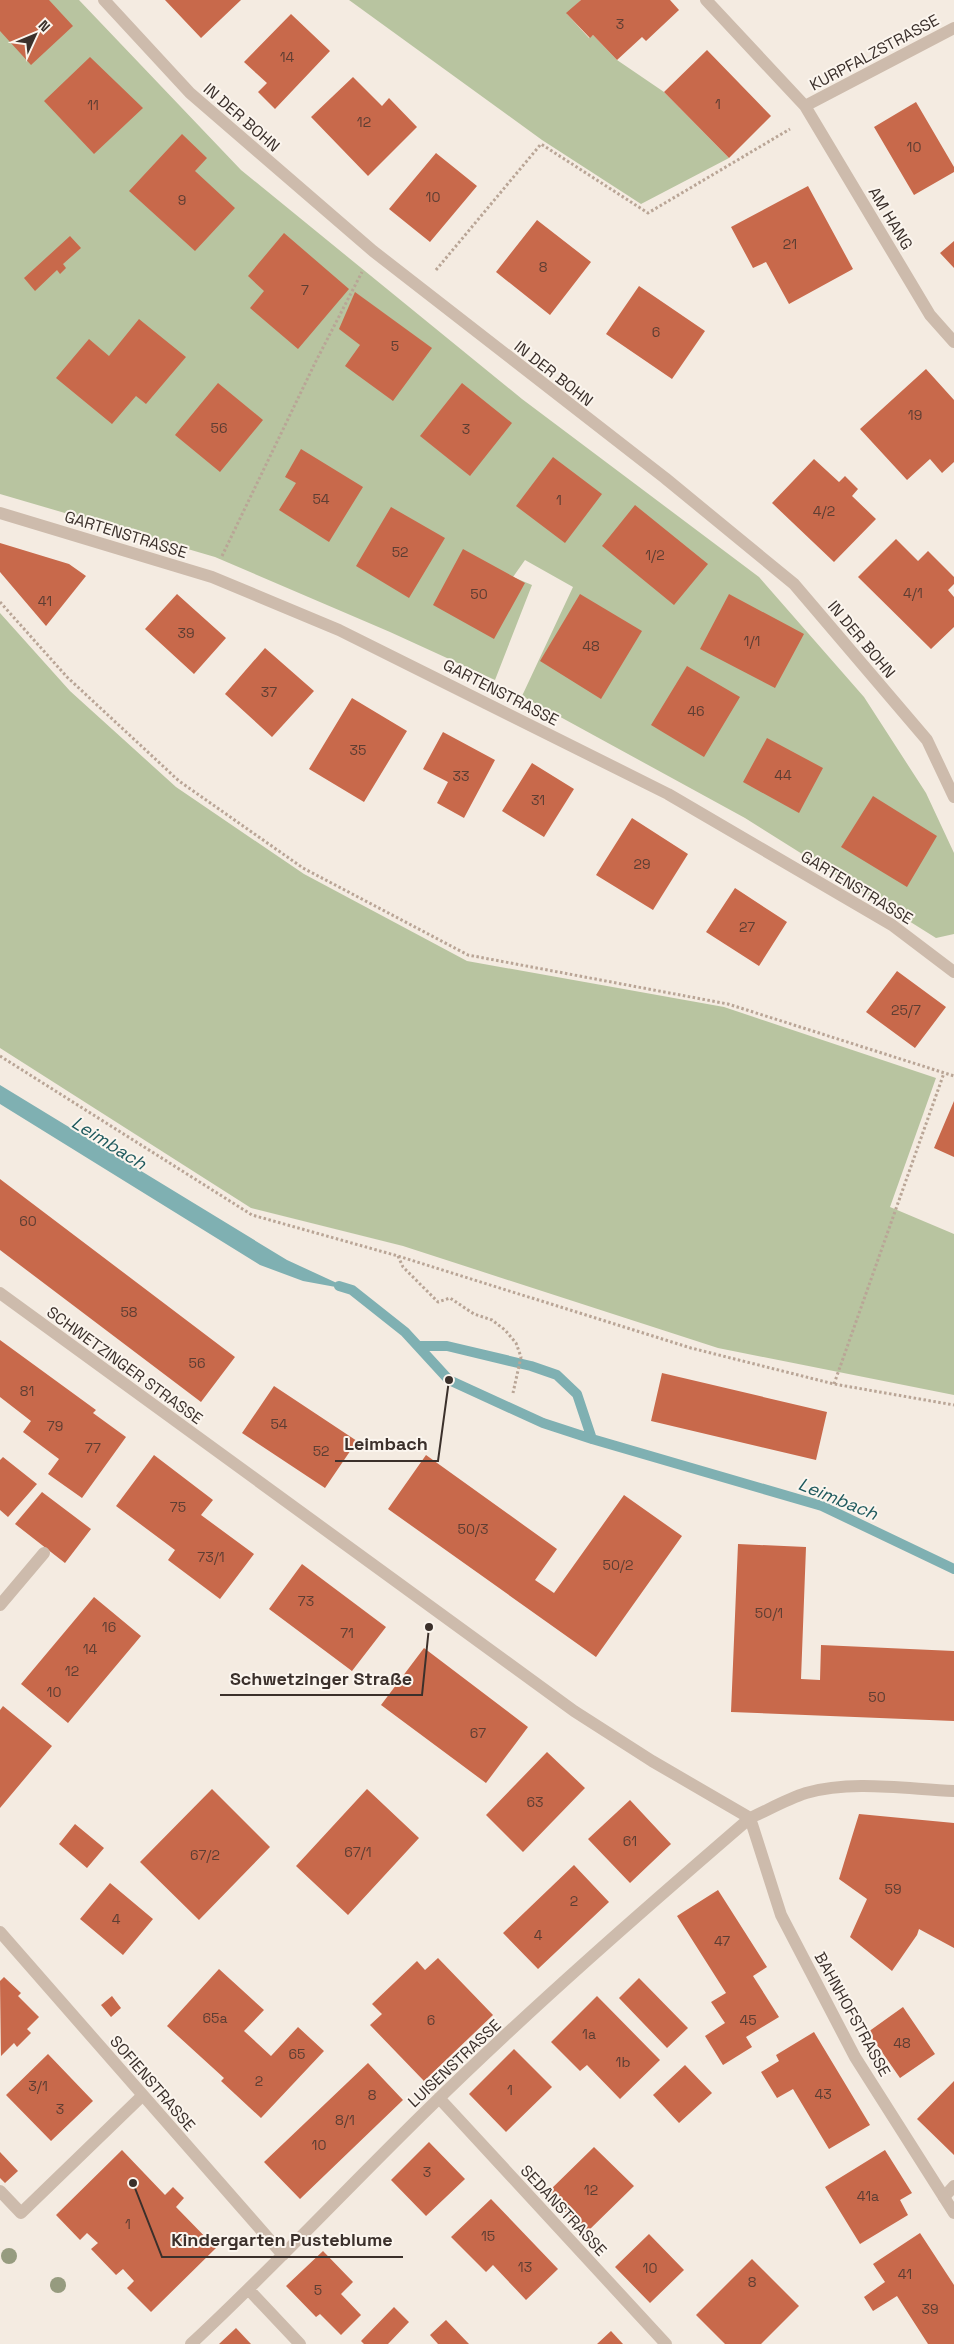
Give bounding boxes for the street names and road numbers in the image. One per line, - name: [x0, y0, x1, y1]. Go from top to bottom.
- street label: KURPFALZSTRASSE: [806, 9, 943, 95]
- street label: IN DER BOHN: [199, 78, 284, 156]
- street label: AM HANG: [864, 183, 918, 254]
- street label: IN DER BOHN: [510, 336, 598, 411]
- street label: GARTENSTRASSE: [62, 506, 190, 563]
- street label: IN DER BOHN: [823, 596, 900, 682]
- street label: GARTENSTRASSE: [439, 654, 562, 731]
- street label: GARTENSTRASSE: [797, 846, 917, 929]
- street label: SCHWETZINGER STRASSE: [42, 1302, 207, 1429]
- street label: BAHNHOFSTRASSE: [810, 1948, 895, 2080]
- street label: LUISENSTRASSE: [403, 2015, 505, 2112]
- street label: SOFIENSTRASSE: [105, 2031, 200, 2136]
- street label: SEDANSTRASSE: [516, 2160, 611, 2260]

